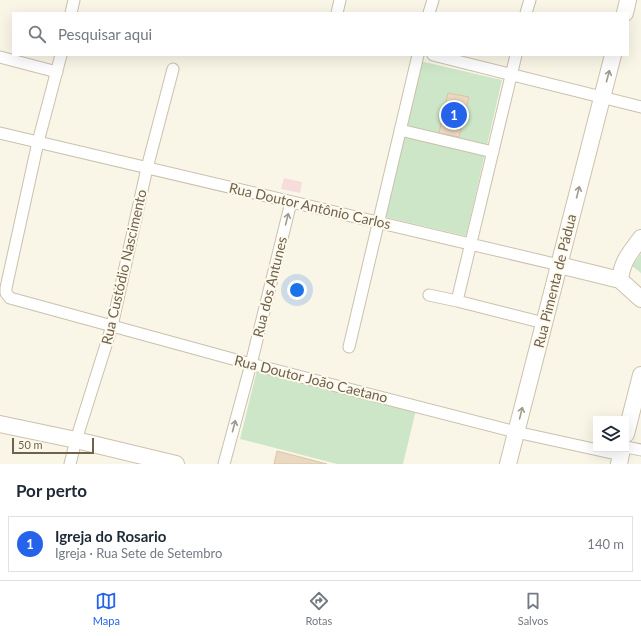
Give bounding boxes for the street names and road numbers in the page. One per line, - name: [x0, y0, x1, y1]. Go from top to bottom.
- street label: Rua Doutor Antônio Carlos: [228, 179, 393, 232]
- street label: Rua Custódio Nascimento: [97, 188, 150, 346]
- street label: Rua Pimenta de Pádua: [530, 212, 579, 350]
- street label: Rua dos Antunes: [249, 235, 290, 339]
- street label: Rua Doutor João Caetano: [233, 351, 390, 406]

